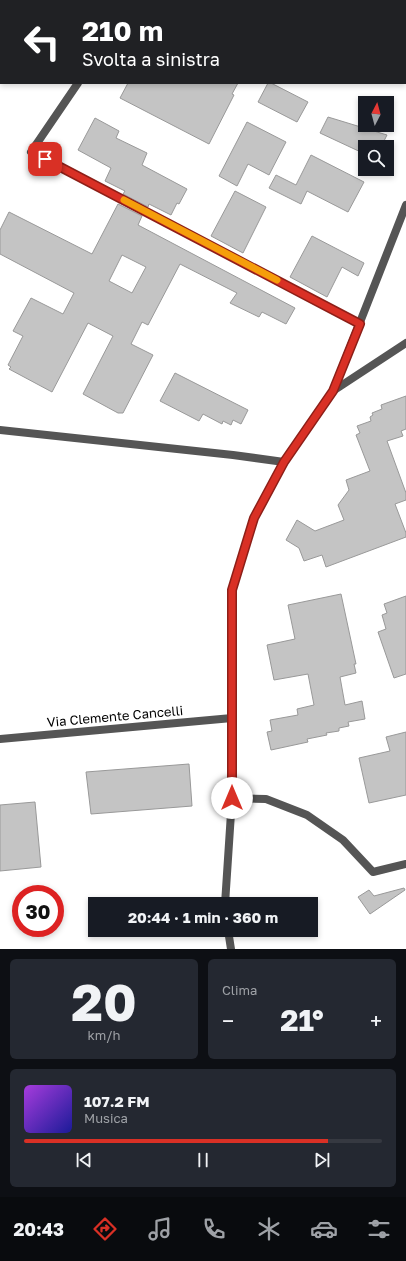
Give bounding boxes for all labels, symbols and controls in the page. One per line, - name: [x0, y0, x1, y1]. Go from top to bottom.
- text: 210 m: [82, 14, 163, 47]
- icon: left: [16, 16, 68, 68]
- text: Svolta a sinistra: [82, 48, 220, 70]
- north arrow: [358, 96, 394, 132]
- map controls: [358, 96, 394, 176]
- button: search: [358, 140, 394, 176]
- pin: [28, 142, 62, 176]
- icon: arrive: [34, 148, 56, 170]
- street label: Via Clemente Cancelli: [46, 702, 184, 730]
- position arrow: [211, 777, 253, 819]
- speed limit sign: 30: [12, 885, 64, 937]
- text: 20:44 · 1 min · 360 m: [128, 908, 278, 926]
- text: 20: [71, 970, 137, 1032]
- text: Clima: [222, 982, 257, 998]
- text: 21°: [280, 1002, 324, 1038]
- text: −: [222, 1007, 234, 1034]
- text: +: [370, 1007, 382, 1034]
- text: km/h: [87, 1027, 121, 1043]
- text: 107.2 FM: [84, 1092, 150, 1110]
- text: Musica: [84, 1110, 128, 1126]
- icon: previous: [73, 1149, 95, 1171]
- icon: pause: [192, 1149, 214, 1171]
- icon: next: [311, 1149, 333, 1171]
- icon: directions: [91, 1215, 119, 1243]
- icon: music: [146, 1215, 174, 1243]
- icon: phone: [200, 1215, 228, 1243]
- icon: climate: [255, 1215, 283, 1243]
- icon: car: [310, 1215, 338, 1243]
- icon: filters: [365, 1215, 393, 1243]
- text: 20:43: [13, 1218, 64, 1240]

